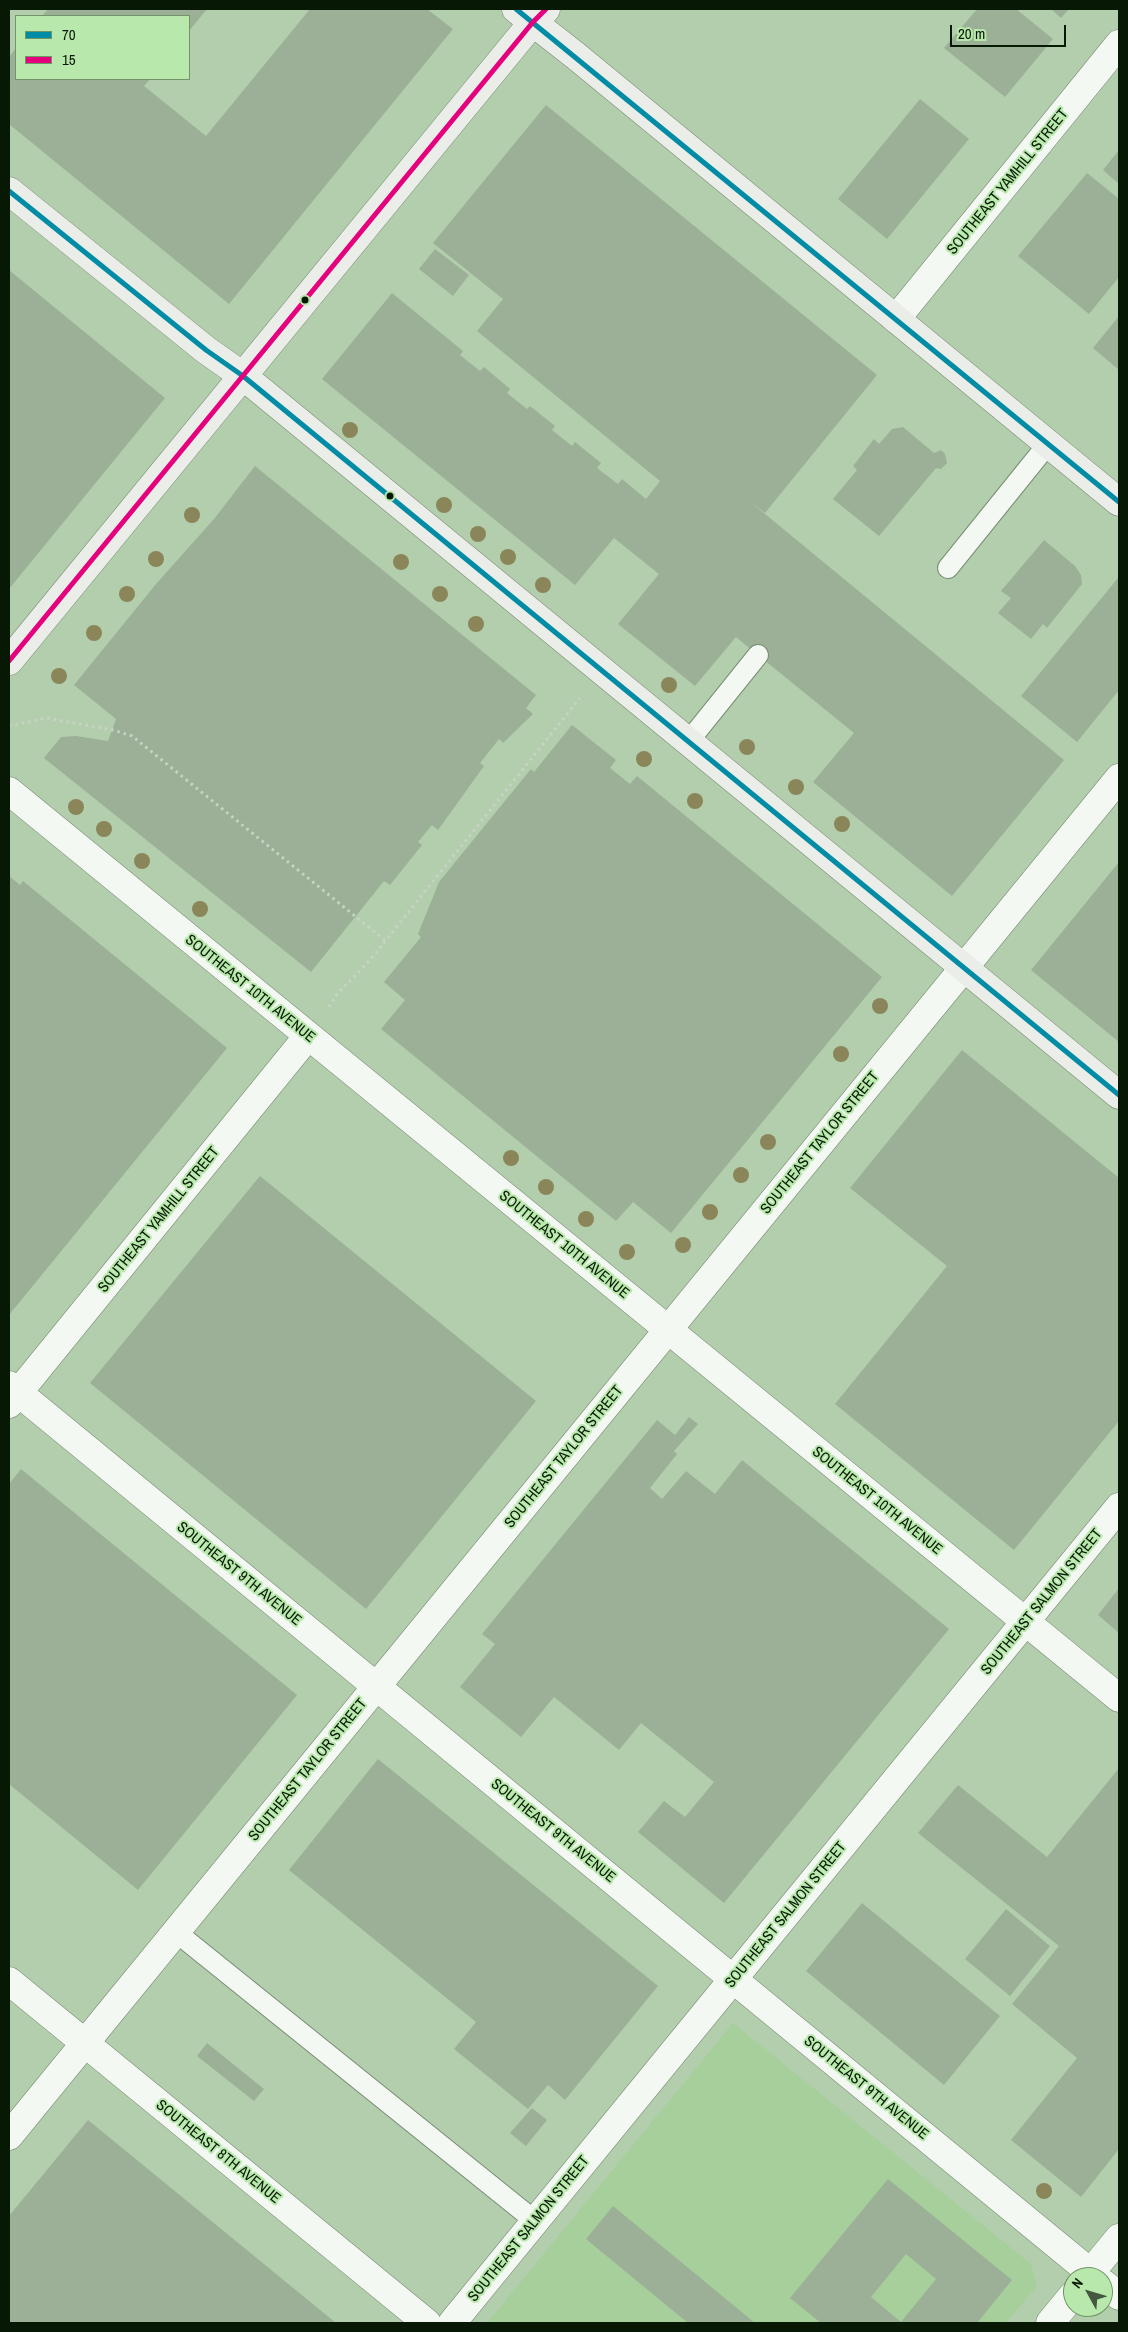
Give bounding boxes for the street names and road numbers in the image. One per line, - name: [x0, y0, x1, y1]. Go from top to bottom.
- street label: SOUTHEAST YAMHILL STREET: [944, 106, 1072, 258]
- street label: SOUTHEAST 10TH AVENUE: [181, 931, 319, 1047]
- street label: SOUTHEAST TAYLOR STREET: [757, 1068, 883, 1218]
- street label: SOUTHEAST YAMHILL STREET: [95, 1144, 223, 1296]
- street label: SOUTHEAST 10TH AVENUE: [495, 1187, 633, 1303]
- street label: SOUTHEAST TAYLOR STREET: [501, 1382, 627, 1532]
- street label: SOUTHEAST 10TH AVENUE: [808, 1443, 946, 1559]
- street label: SOUTHEAST 9TH AVENUE: [173, 1518, 305, 1630]
- street label: SOUTHEAST SALMON STREET: [978, 1525, 1106, 1679]
- street label: SOUTHEAST TAYLOR STREET: [245, 1695, 371, 1845]
- street label: SOUTHEAST 9TH AVENUE: [487, 1775, 619, 1887]
- street label: SOUTHEAST SALMON STREET: [722, 1838, 850, 1992]
- street label: SOUTHEAST 9TH AVENUE: [800, 2032, 932, 2144]
- street label: SOUTHEAST 8TH AVENUE: [152, 2096, 284, 2208]
- street label: SOUTHEAST SALMON STREET: [465, 2152, 593, 2306]

